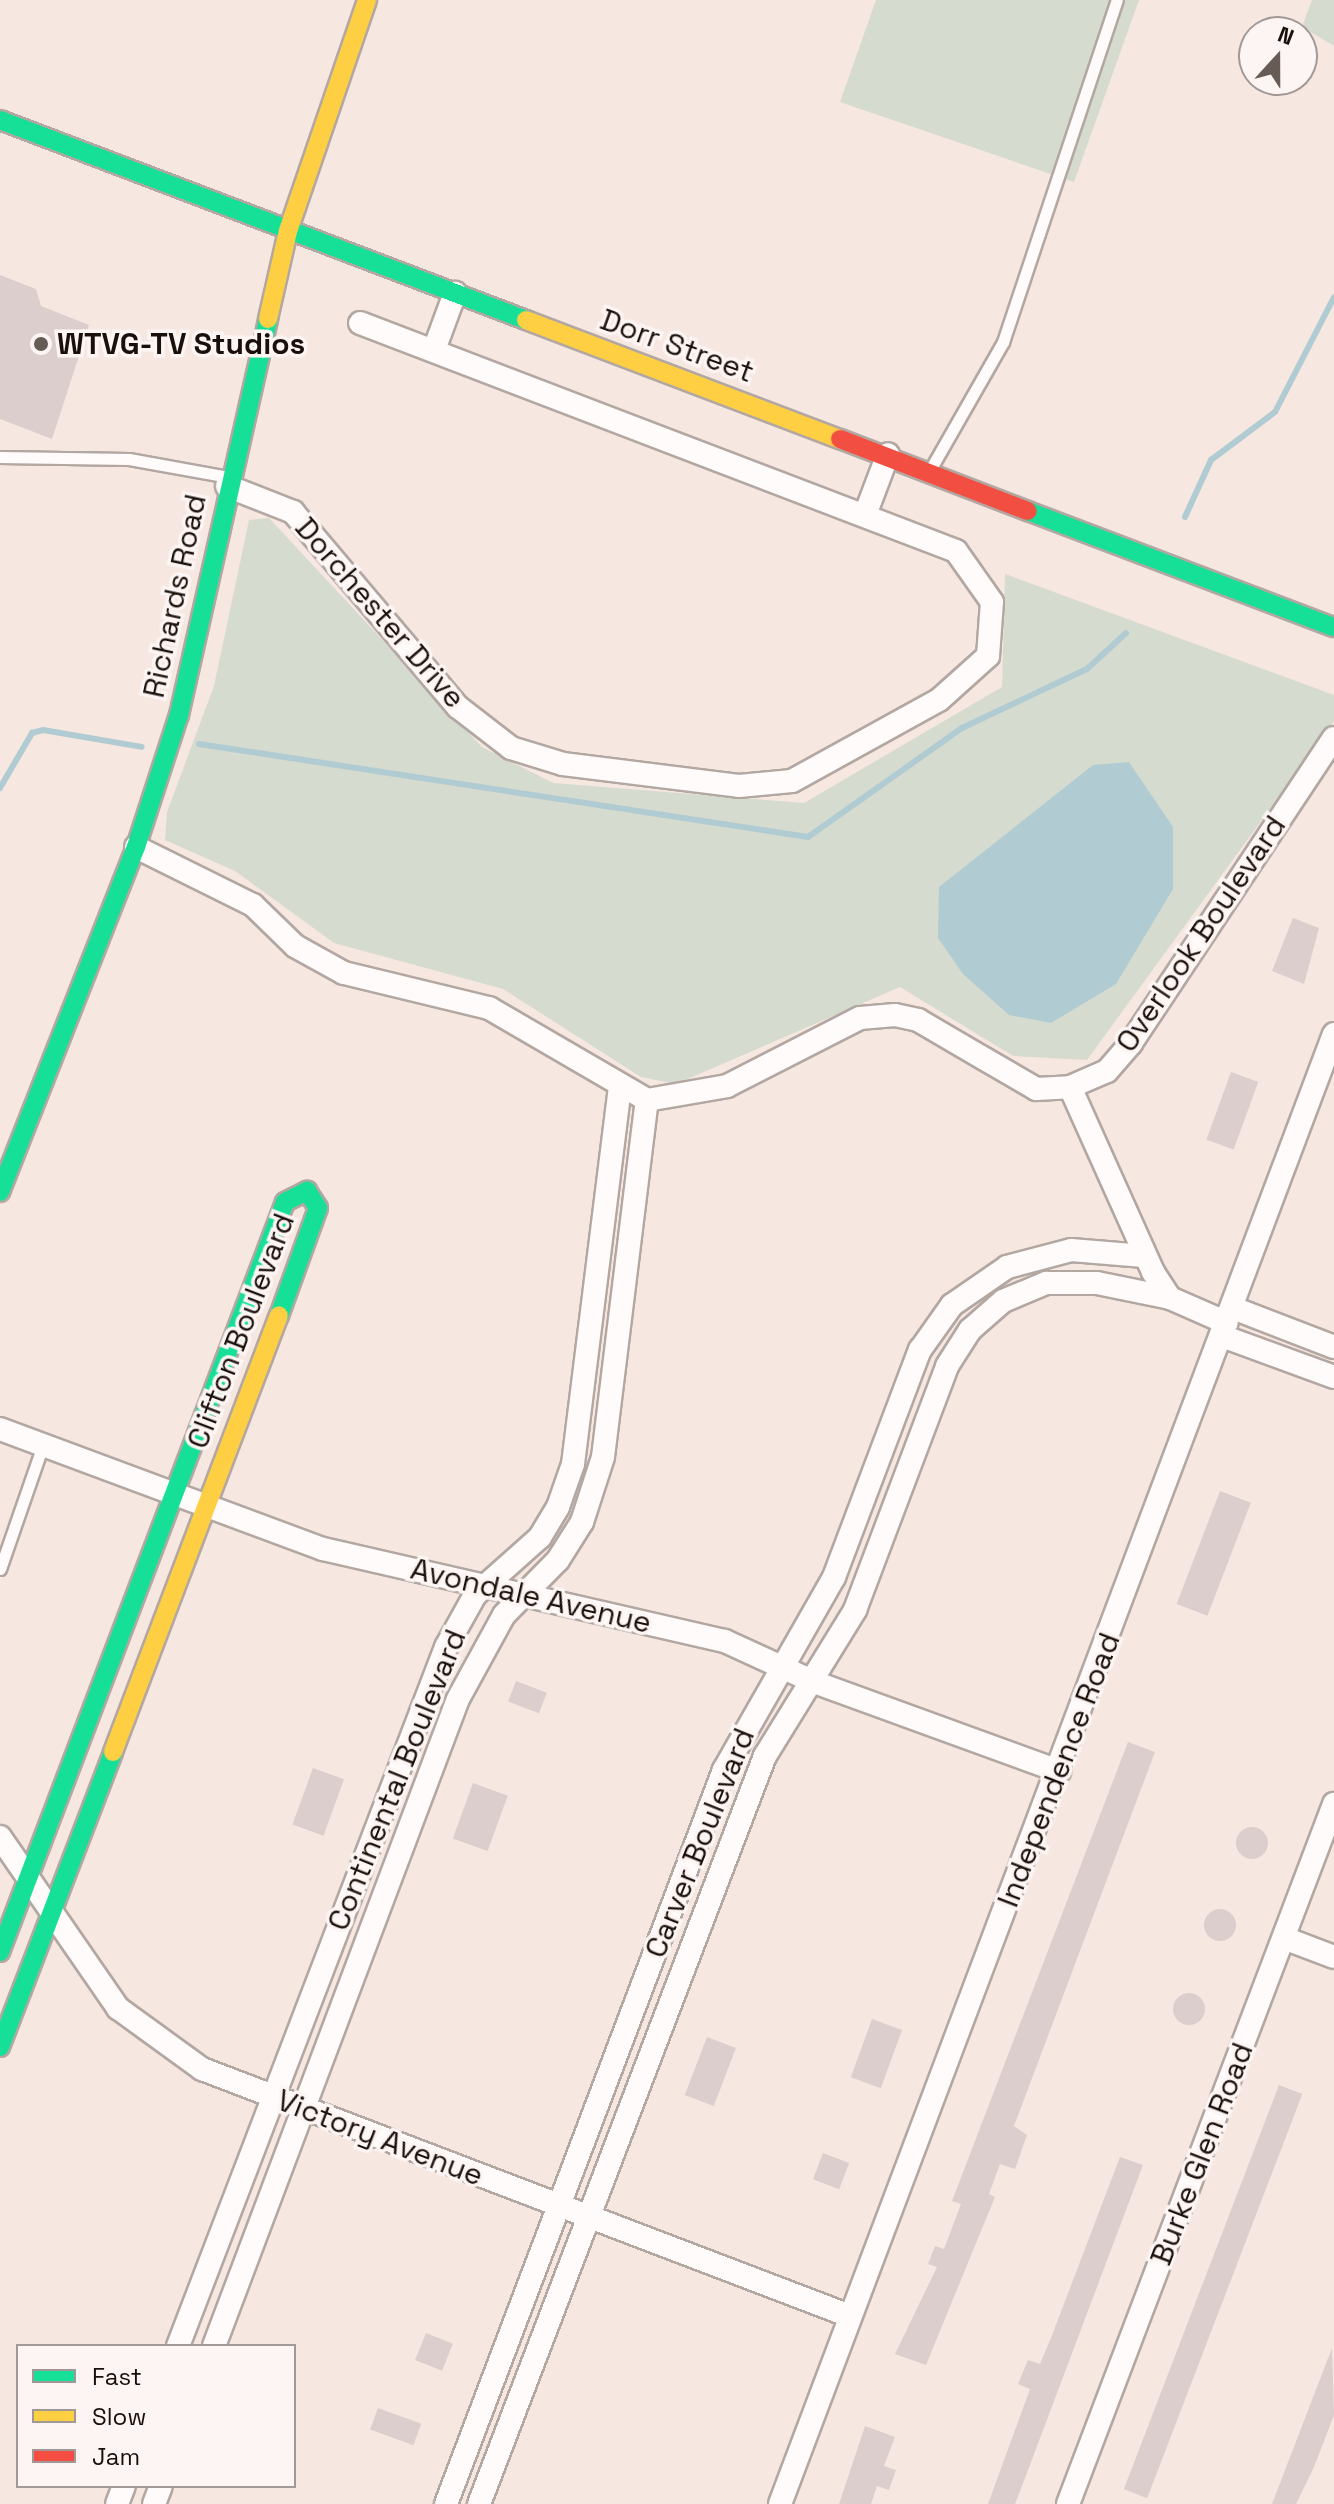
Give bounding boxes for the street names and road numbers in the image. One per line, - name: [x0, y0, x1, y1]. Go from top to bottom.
- street label: Dorr Street: [595, 302, 759, 390]
- street label: Richards Road: [136, 491, 214, 701]
- street label: Dorchester Drive: [287, 510, 473, 716]
- street label: Overlook Boulevard: [1109, 809, 1293, 1059]
- street label: Clifton Boulevard: [180, 1208, 302, 1454]
- street label: Avondale Avenue: [407, 1551, 655, 1641]
- street label: Continental Boulevard: [320, 1624, 474, 1936]
- street label: Independence Road: [990, 1628, 1128, 1912]
- street label: Carver Boulevard: [638, 1723, 762, 1963]
- street label: Burke Glen Road: [1143, 2038, 1261, 2270]
- street label: Victory Avenue: [272, 2082, 488, 2194]

